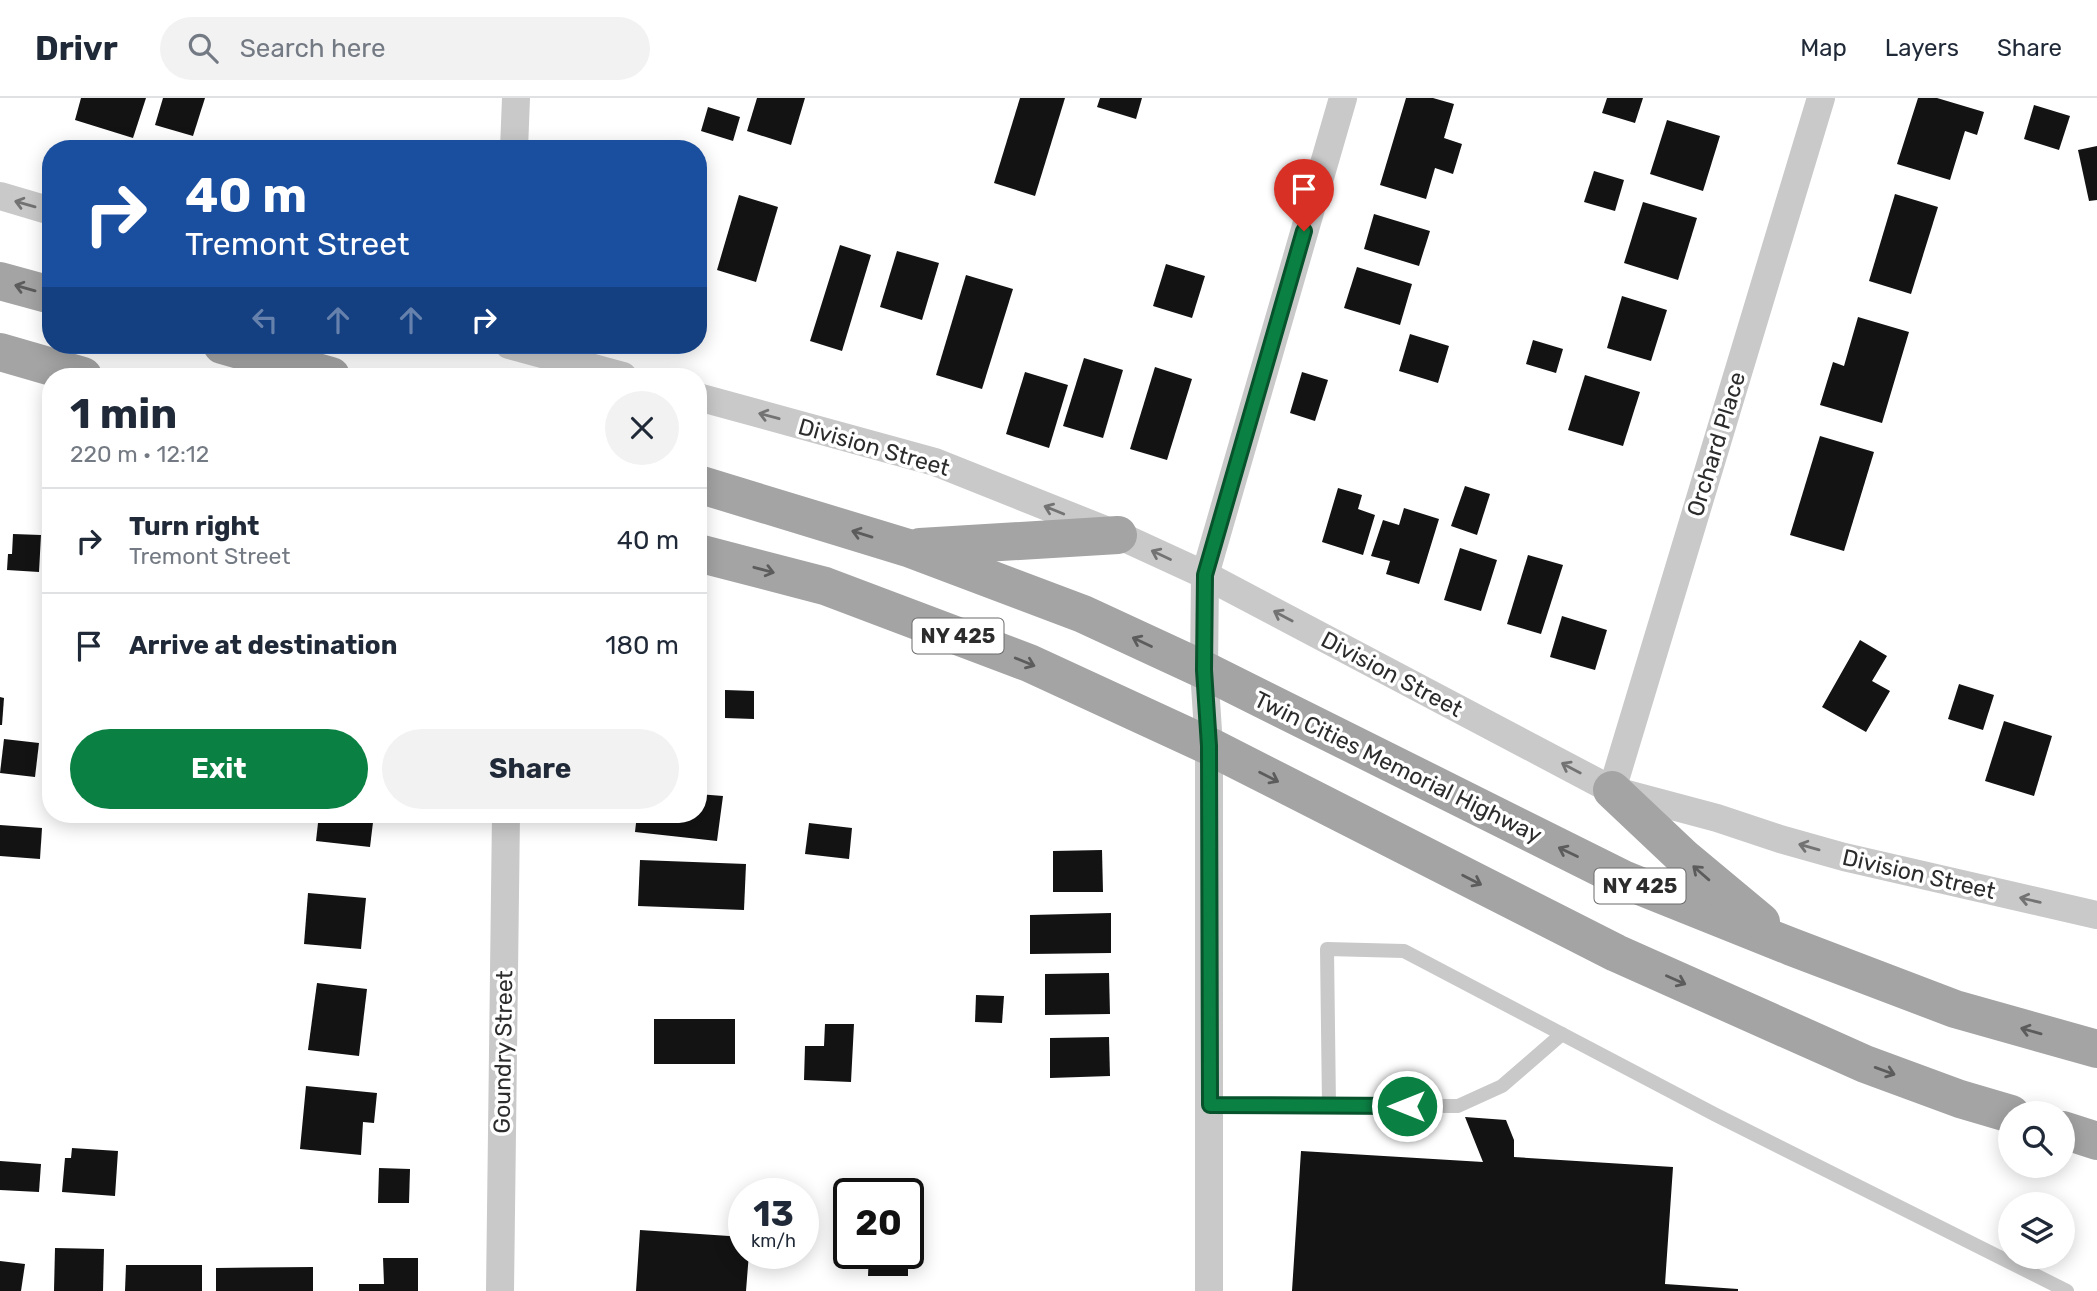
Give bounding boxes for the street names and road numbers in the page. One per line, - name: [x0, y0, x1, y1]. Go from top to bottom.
- street label: Orchard Place: [1681, 368, 1751, 520]
- street label: Division Street: [795, 412, 953, 482]
- road number: NY 425: [912, 618, 1004, 654]
- street label: Division Street: [1316, 625, 1468, 723]
- street label: Twin Cities Memorial Highway: [1250, 685, 1547, 849]
- street label: Division Street: [1840, 843, 1998, 905]
- road number: NY 425: [1594, 868, 1686, 904]
- street label: Goundry Street: [488, 970, 518, 1134]

